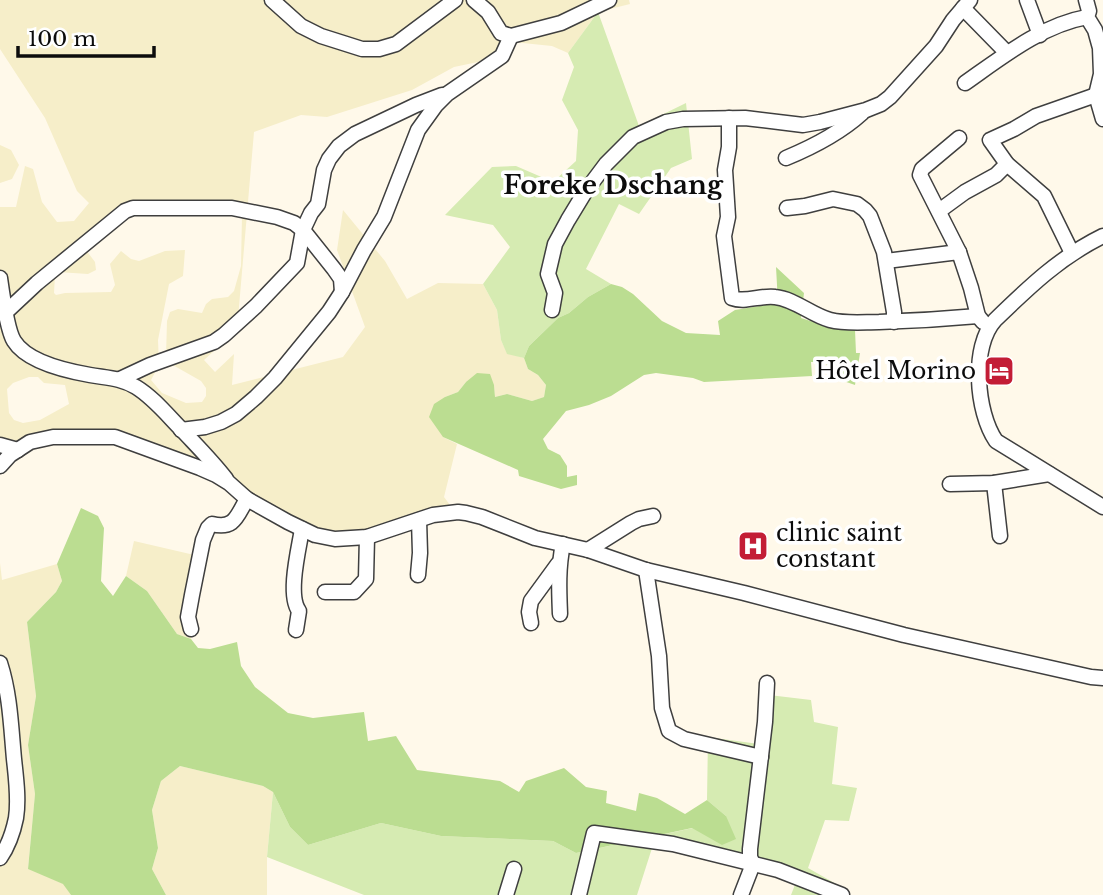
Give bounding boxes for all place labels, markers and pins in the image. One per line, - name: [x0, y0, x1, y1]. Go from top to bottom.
- hotel icon: Hôtel Morino: [982, 354, 1016, 388]
- place label: Hôtel Morino: [815, 357, 976, 385]
- place label: clinic saint constant: [776, 519, 902, 573]
- hospital icon: clinic saint constant: [736, 529, 770, 563]

